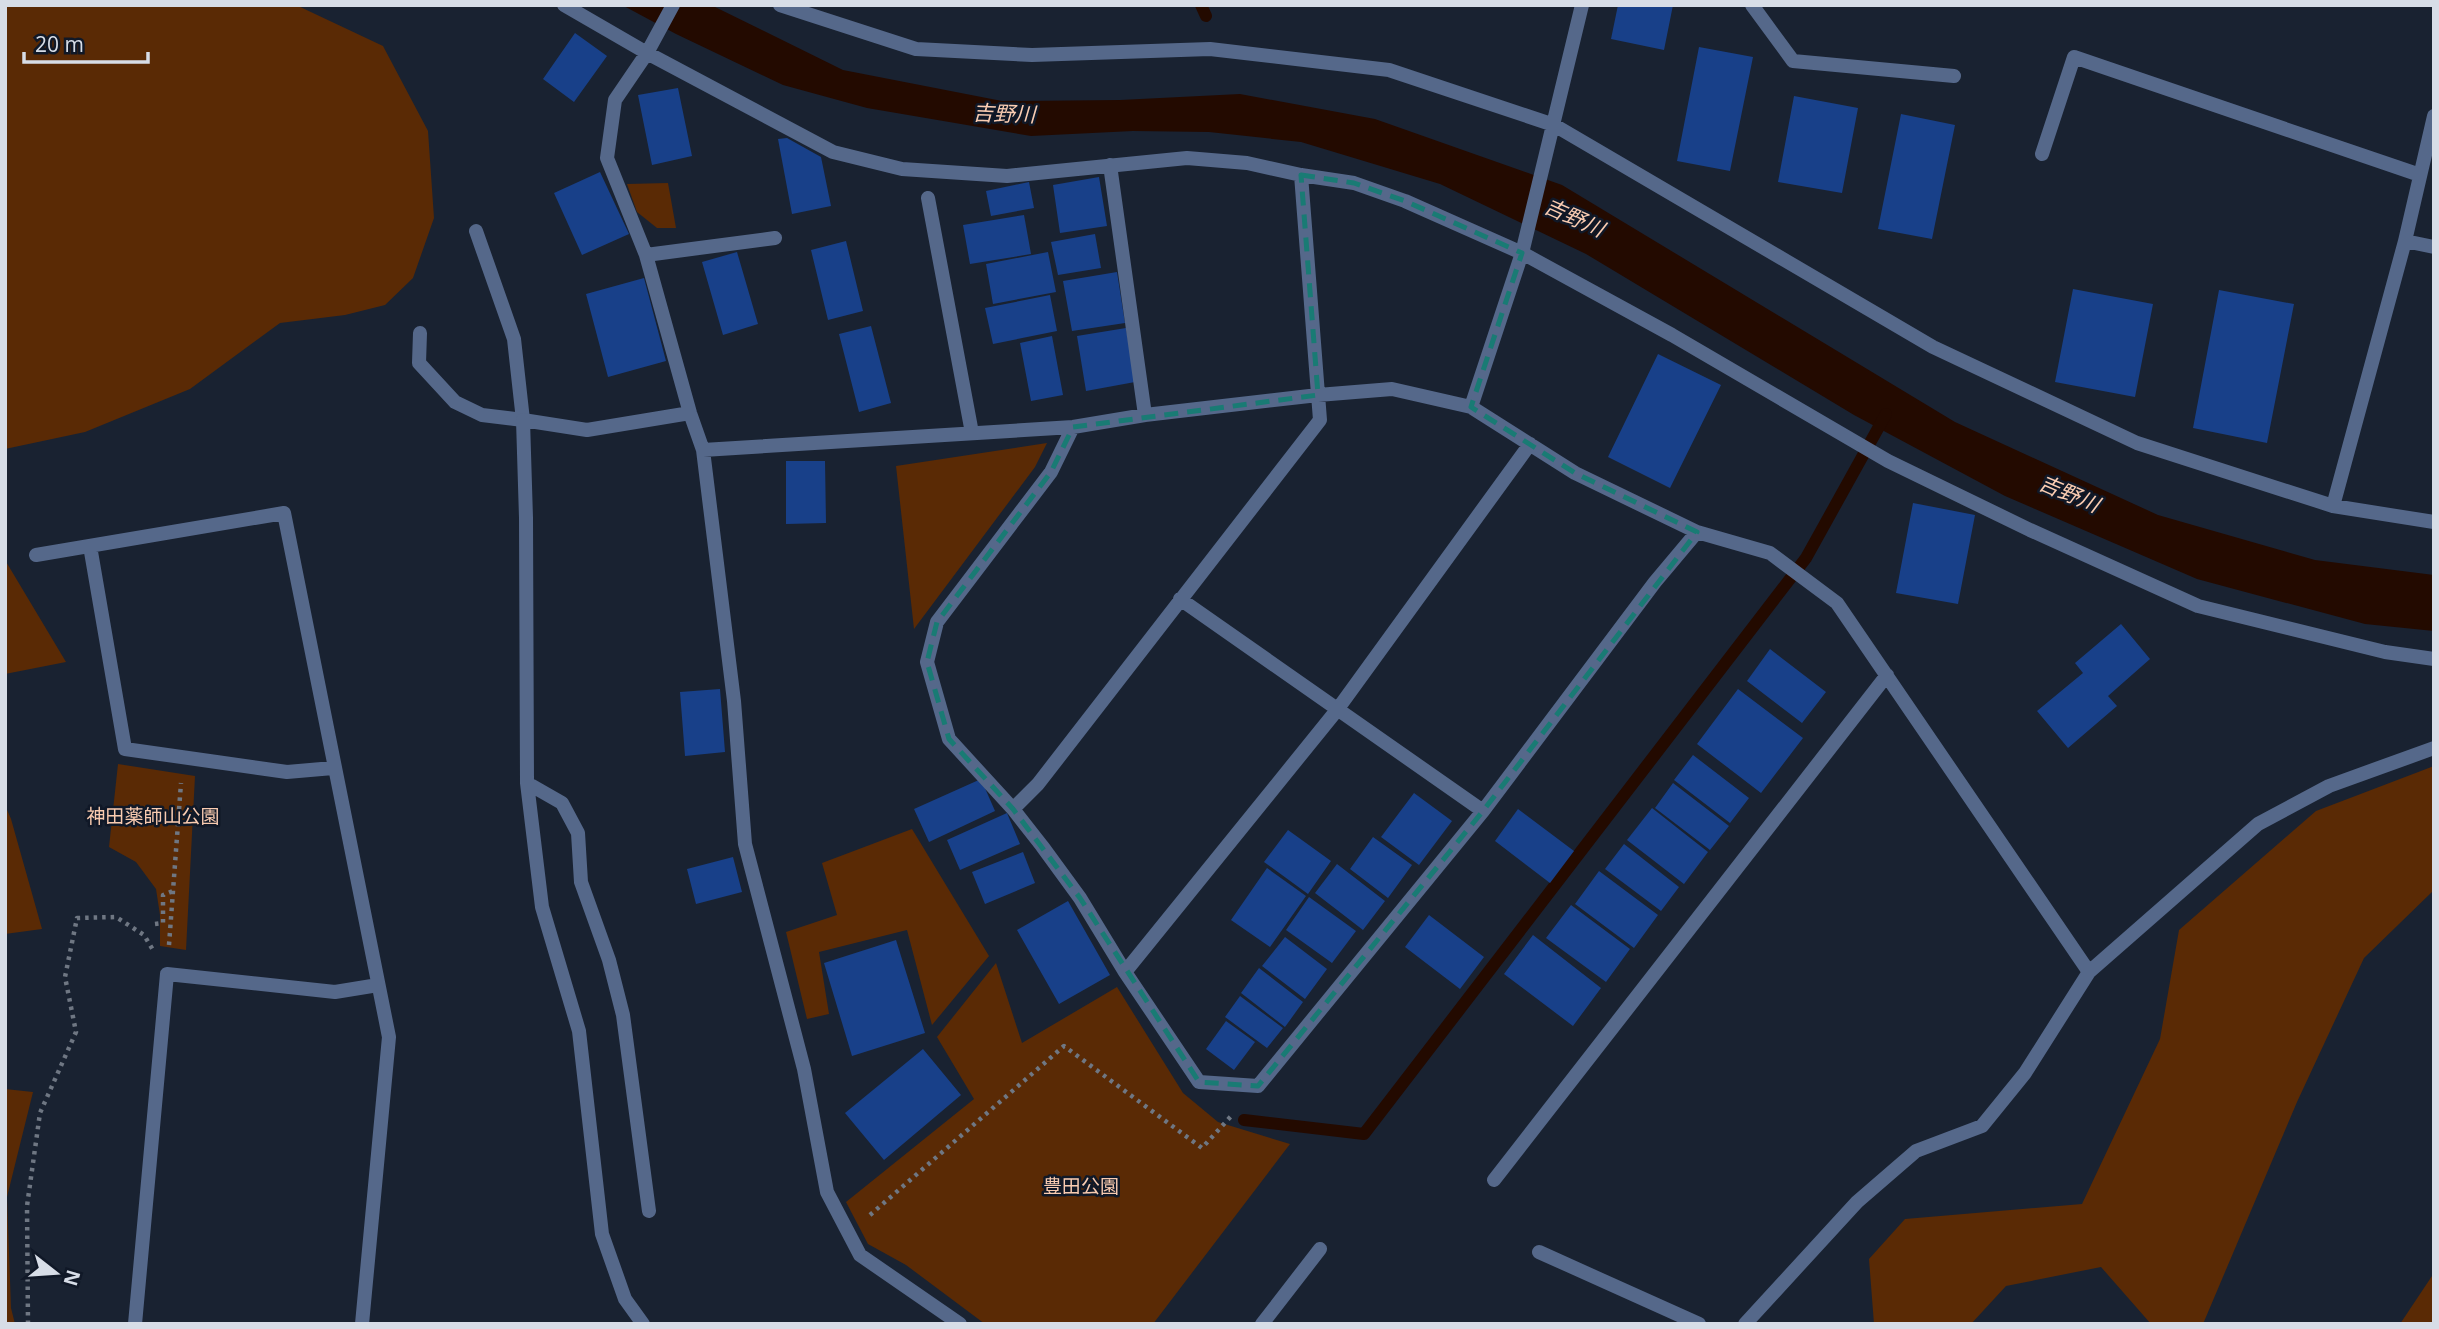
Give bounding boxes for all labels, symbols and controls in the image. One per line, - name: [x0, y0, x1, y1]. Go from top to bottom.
- scale bar: [24, 21, 149, 65]
- text: 20 m: [35, 30, 84, 58]
- water label: 吉野川: [972, 98, 1038, 128]
- water label: 吉野川: [1540, 191, 1611, 244]
- water label: 吉野川: [2035, 468, 2106, 519]
- park label: 神田薬師山公園: [86, 803, 220, 829]
- park label: 豊田公園: [1043, 1173, 1119, 1199]
- north arrow: [21, 1238, 91, 1308]
- text: N: [58, 1267, 87, 1289]

